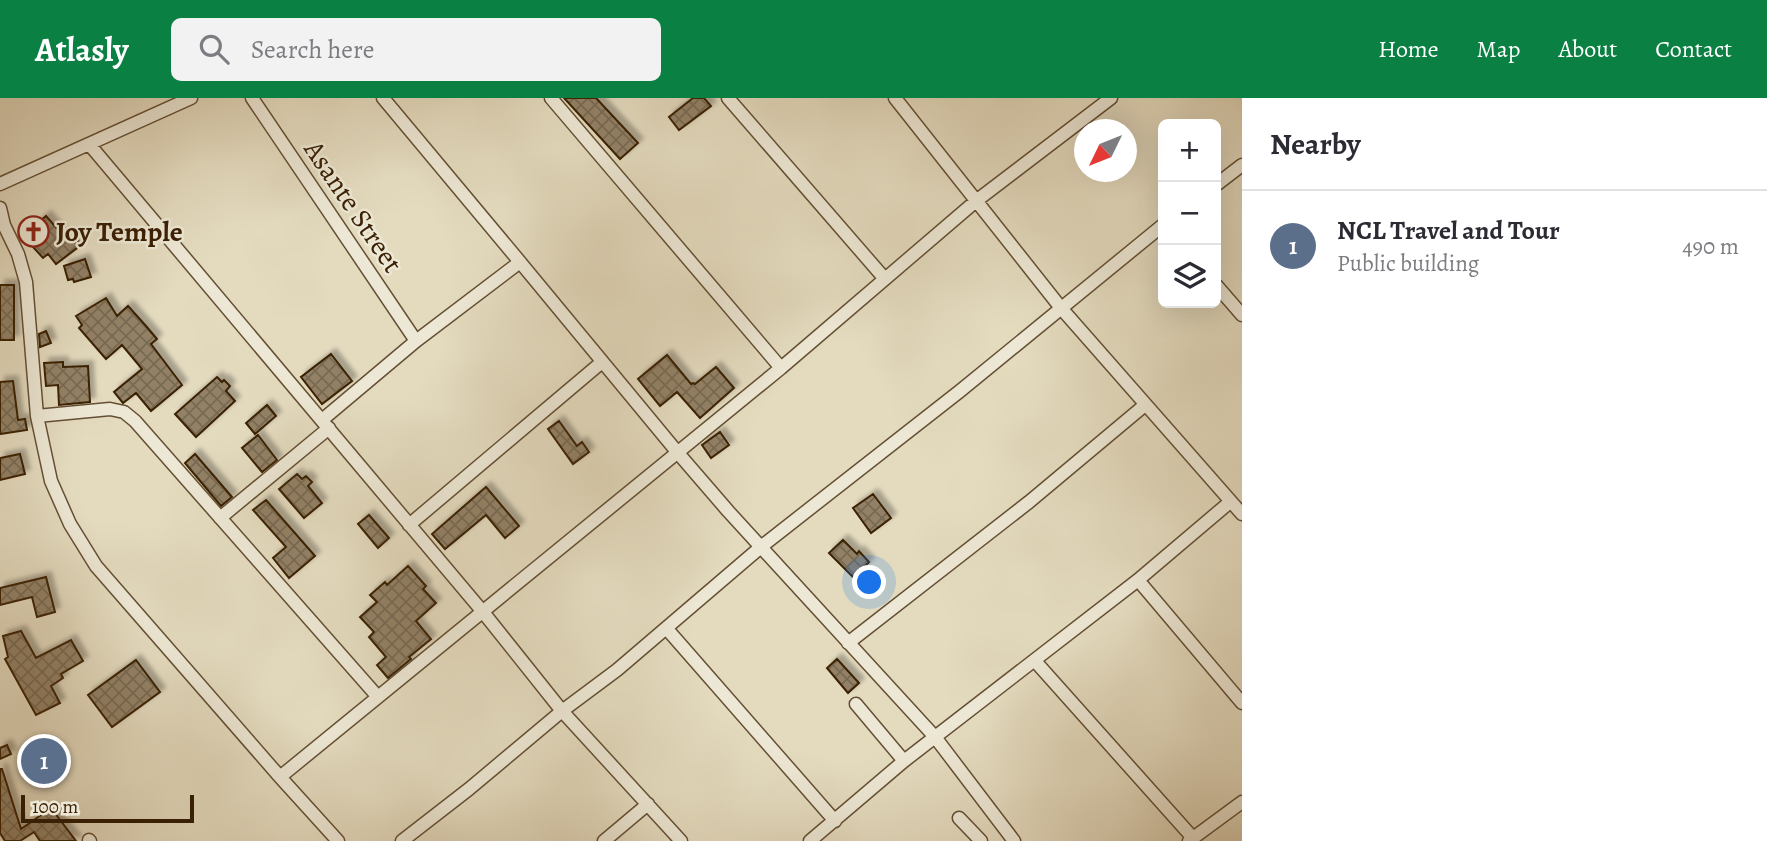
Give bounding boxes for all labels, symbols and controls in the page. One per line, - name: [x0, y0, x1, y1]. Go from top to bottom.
- search box: [171, 18, 661, 81]
- text: Atlasly: [35, 27, 129, 72]
- icon: search: [195, 30, 233, 68]
- text: Search here: [251, 32, 374, 67]
- text: Home: [1378, 33, 1439, 65]
- text: Map: [1477, 33, 1521, 65]
- text: About: [1559, 33, 1617, 65]
- text: Contact: [1655, 33, 1732, 65]
- north arrow: [1074, 119, 1137, 182]
- map controls: [1158, 119, 1221, 308]
- button: +: [1158, 119, 1221, 182]
- text: Nearby: [1270, 124, 1361, 164]
- street label: Asante Street: [294, 132, 411, 280]
- button: −: [1158, 182, 1221, 245]
- place label: Joy Temple: [56, 213, 183, 251]
- text: NCL Travel and Tour: [1337, 213, 1560, 248]
- church icon: Joy Temple: [16, 214, 50, 248]
- text: 1: [1289, 231, 1297, 262]
- text: 490 m: [1682, 231, 1739, 262]
- button: layers: [1158, 245, 1221, 308]
- text: Public building: [1337, 248, 1479, 279]
- your location: [852, 565, 886, 599]
- pin: 1: [21, 735, 67, 787]
- scale bar: [21, 792, 194, 824]
- text: 100 m: [32, 794, 78, 820]

